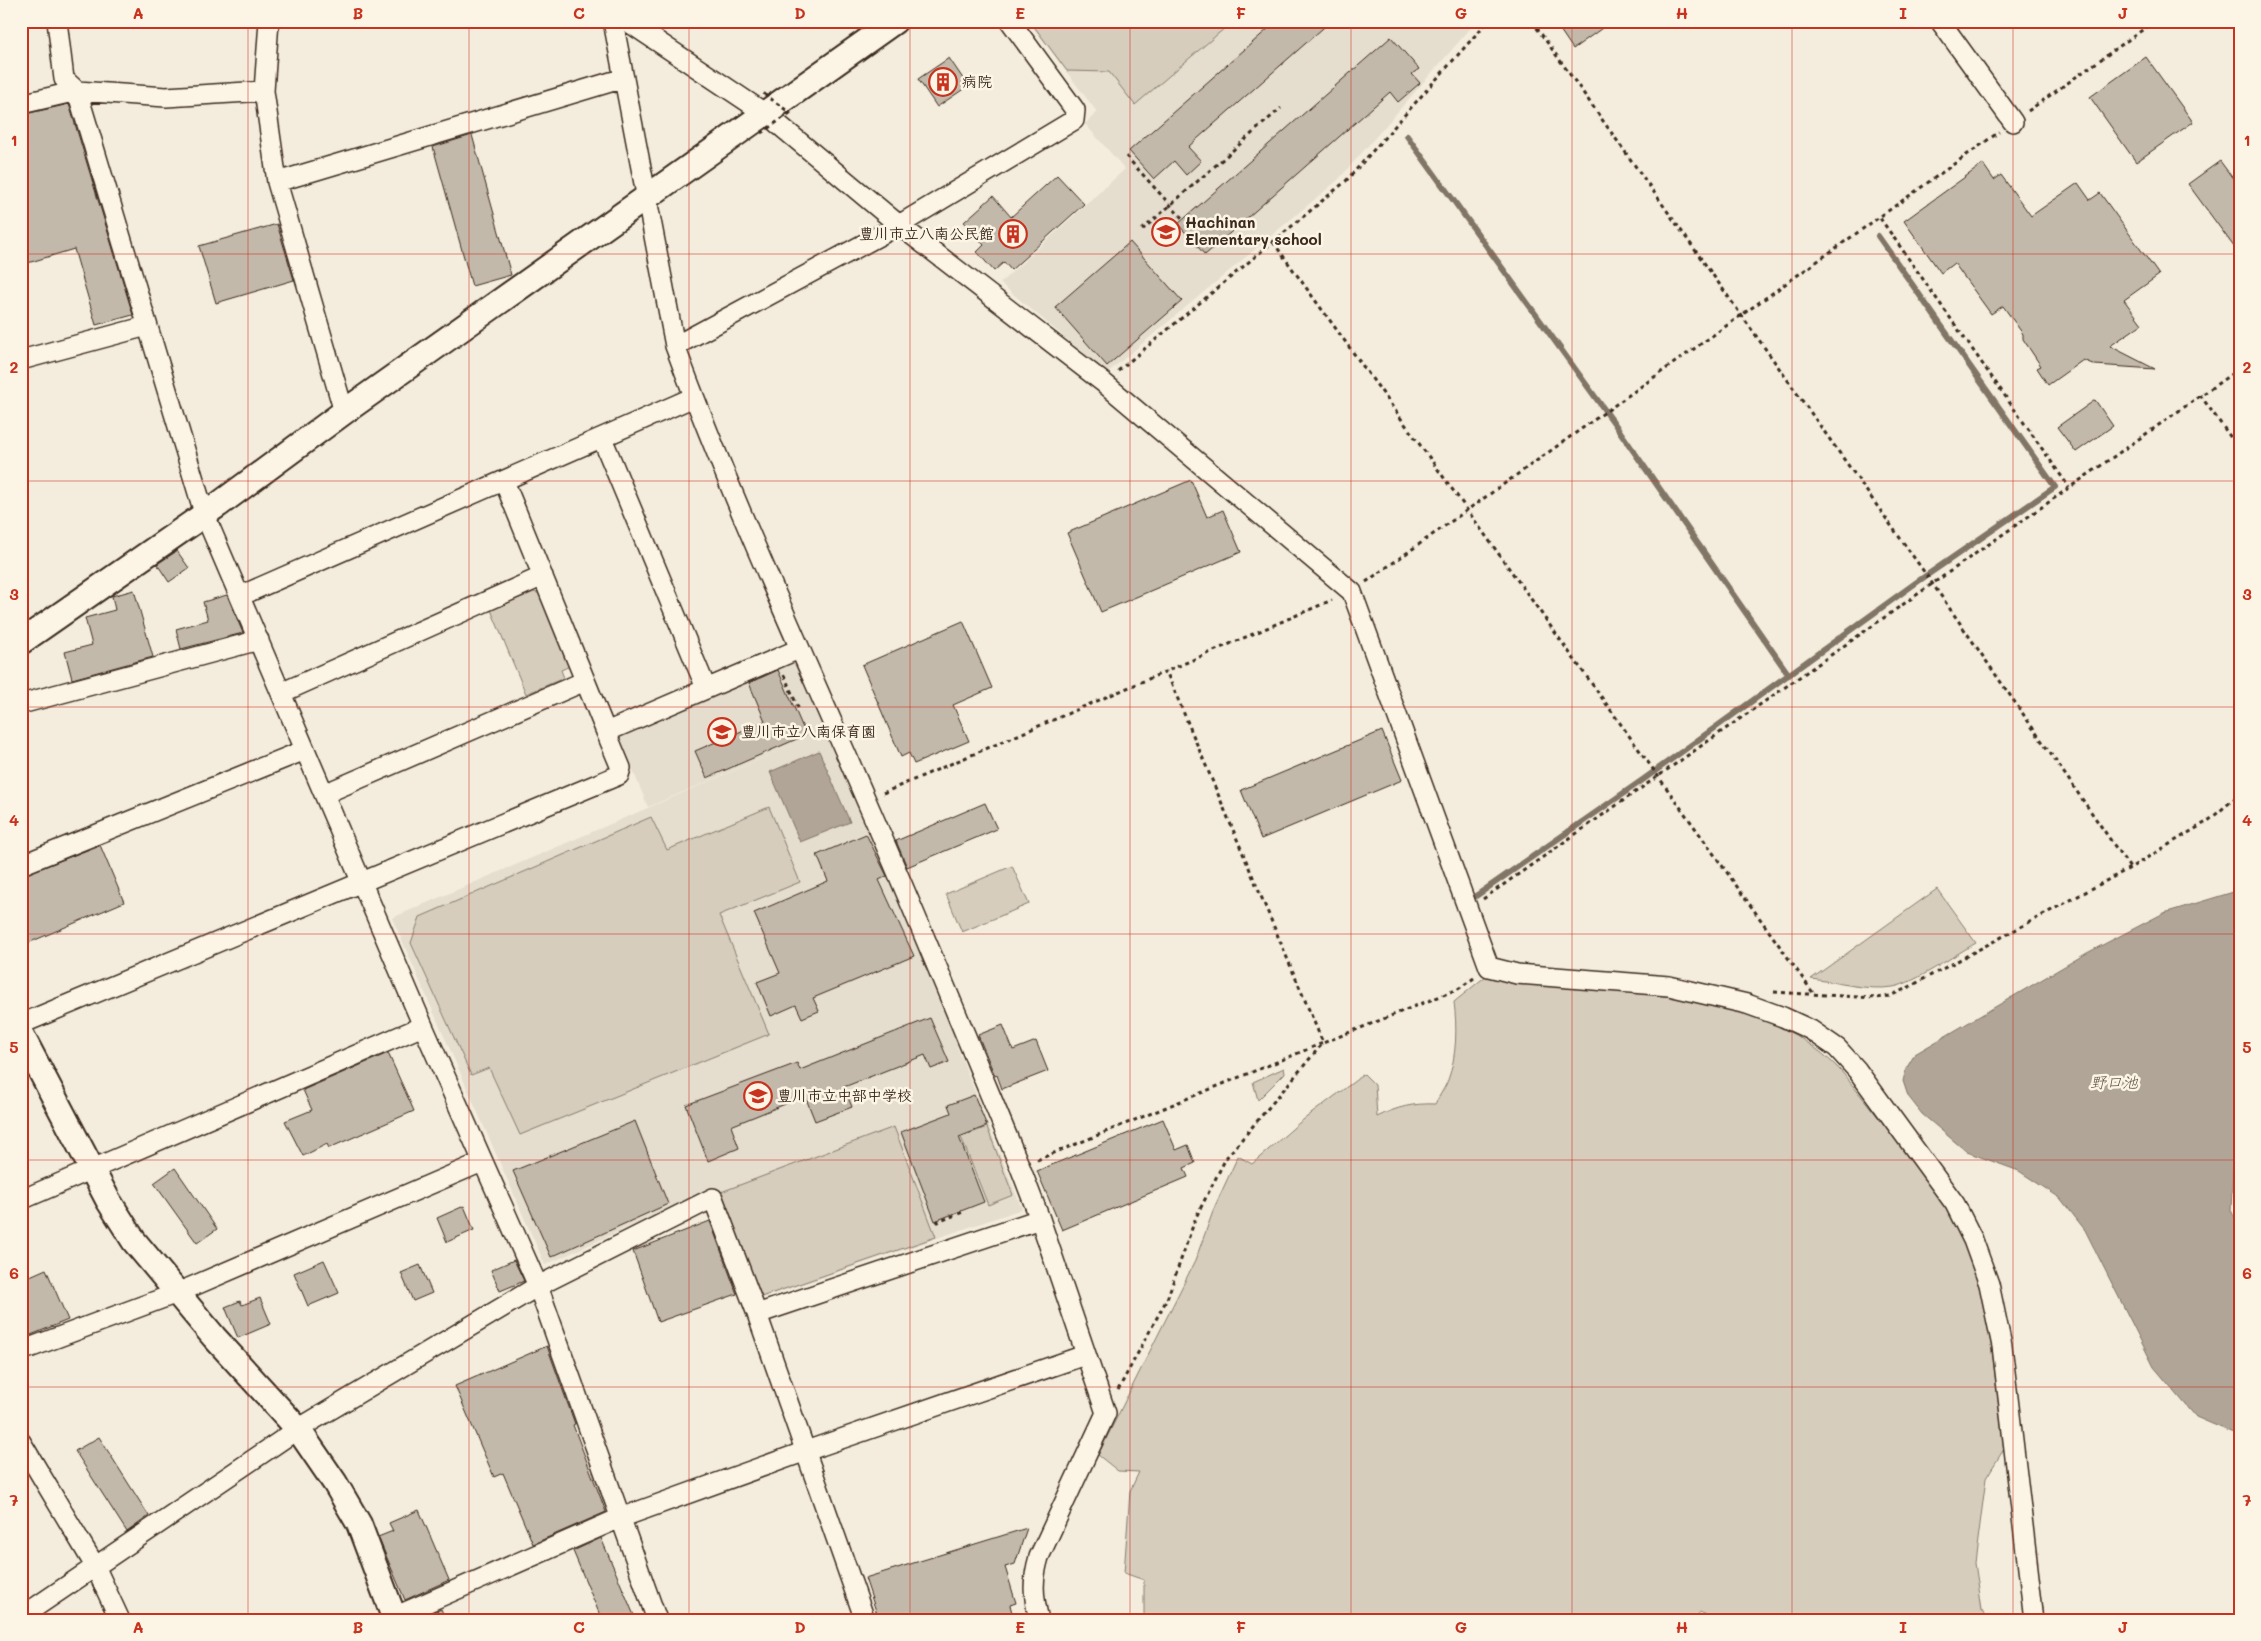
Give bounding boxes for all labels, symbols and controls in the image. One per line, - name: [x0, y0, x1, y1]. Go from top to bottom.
- text: A: [132, 2, 144, 23]
- text: B: [353, 2, 363, 23]
- text: C: [573, 2, 585, 23]
- text: D: [794, 2, 806, 23]
- text: E: [1015, 2, 1025, 23]
- text: F: [1236, 2, 1246, 23]
- text: G: [1455, 2, 1467, 23]
- text: H: [1676, 2, 1688, 23]
- text: I: [1899, 2, 1907, 23]
- text: J: [2118, 2, 2128, 23]
- building icon: 病院: [928, 67, 958, 97]
- place label: 病院: [962, 71, 992, 91]
- text: 1: [10, 129, 18, 150]
- text: 1: [2243, 129, 2251, 150]
- place label: Hachinan Elementary school: [1185, 212, 1322, 249]
- school or university icon: Hachinan Elementary school: [1151, 217, 1181, 247]
- building icon: 豊川市立八南公民館: [998, 219, 1028, 249]
- place label: 豊川市立八南公民館: [859, 223, 994, 243]
- text: 2: [10, 356, 19, 377]
- text: 2: [2243, 356, 2252, 377]
- text: 3: [9, 583, 19, 604]
- text: 3: [2242, 583, 2252, 604]
- school or university icon: 豊川市立八南保育園: [707, 717, 737, 747]
- place label: 豊川市立八南保育園: [741, 721, 876, 741]
- text: 4: [9, 809, 19, 830]
- text: 4: [2242, 809, 2252, 830]
- text: 5: [9, 1036, 19, 1057]
- text: 5: [2242, 1036, 2252, 1057]
- water label: 野口池: [2090, 1071, 2139, 1092]
- school or university icon: 豊川市立中部中学校: [743, 1081, 773, 1111]
- place label: 豊川市立中部中学校: [777, 1085, 912, 1105]
- text: 6: [9, 1262, 19, 1283]
- text: 6: [2242, 1262, 2252, 1283]
- text: 7: [10, 1489, 19, 1510]
- text: 7: [2243, 1489, 2252, 1510]
- text: A: [132, 1616, 144, 1637]
- text: B: [353, 1616, 363, 1637]
- text: C: [573, 1616, 585, 1637]
- text: D: [794, 1616, 806, 1637]
- text: E: [1015, 1616, 1025, 1637]
- text: F: [1236, 1616, 1246, 1637]
- text: G: [1455, 1616, 1467, 1637]
- text: H: [1676, 1616, 1688, 1637]
- text: I: [1899, 1616, 1907, 1637]
- text: J: [2118, 1616, 2128, 1637]

